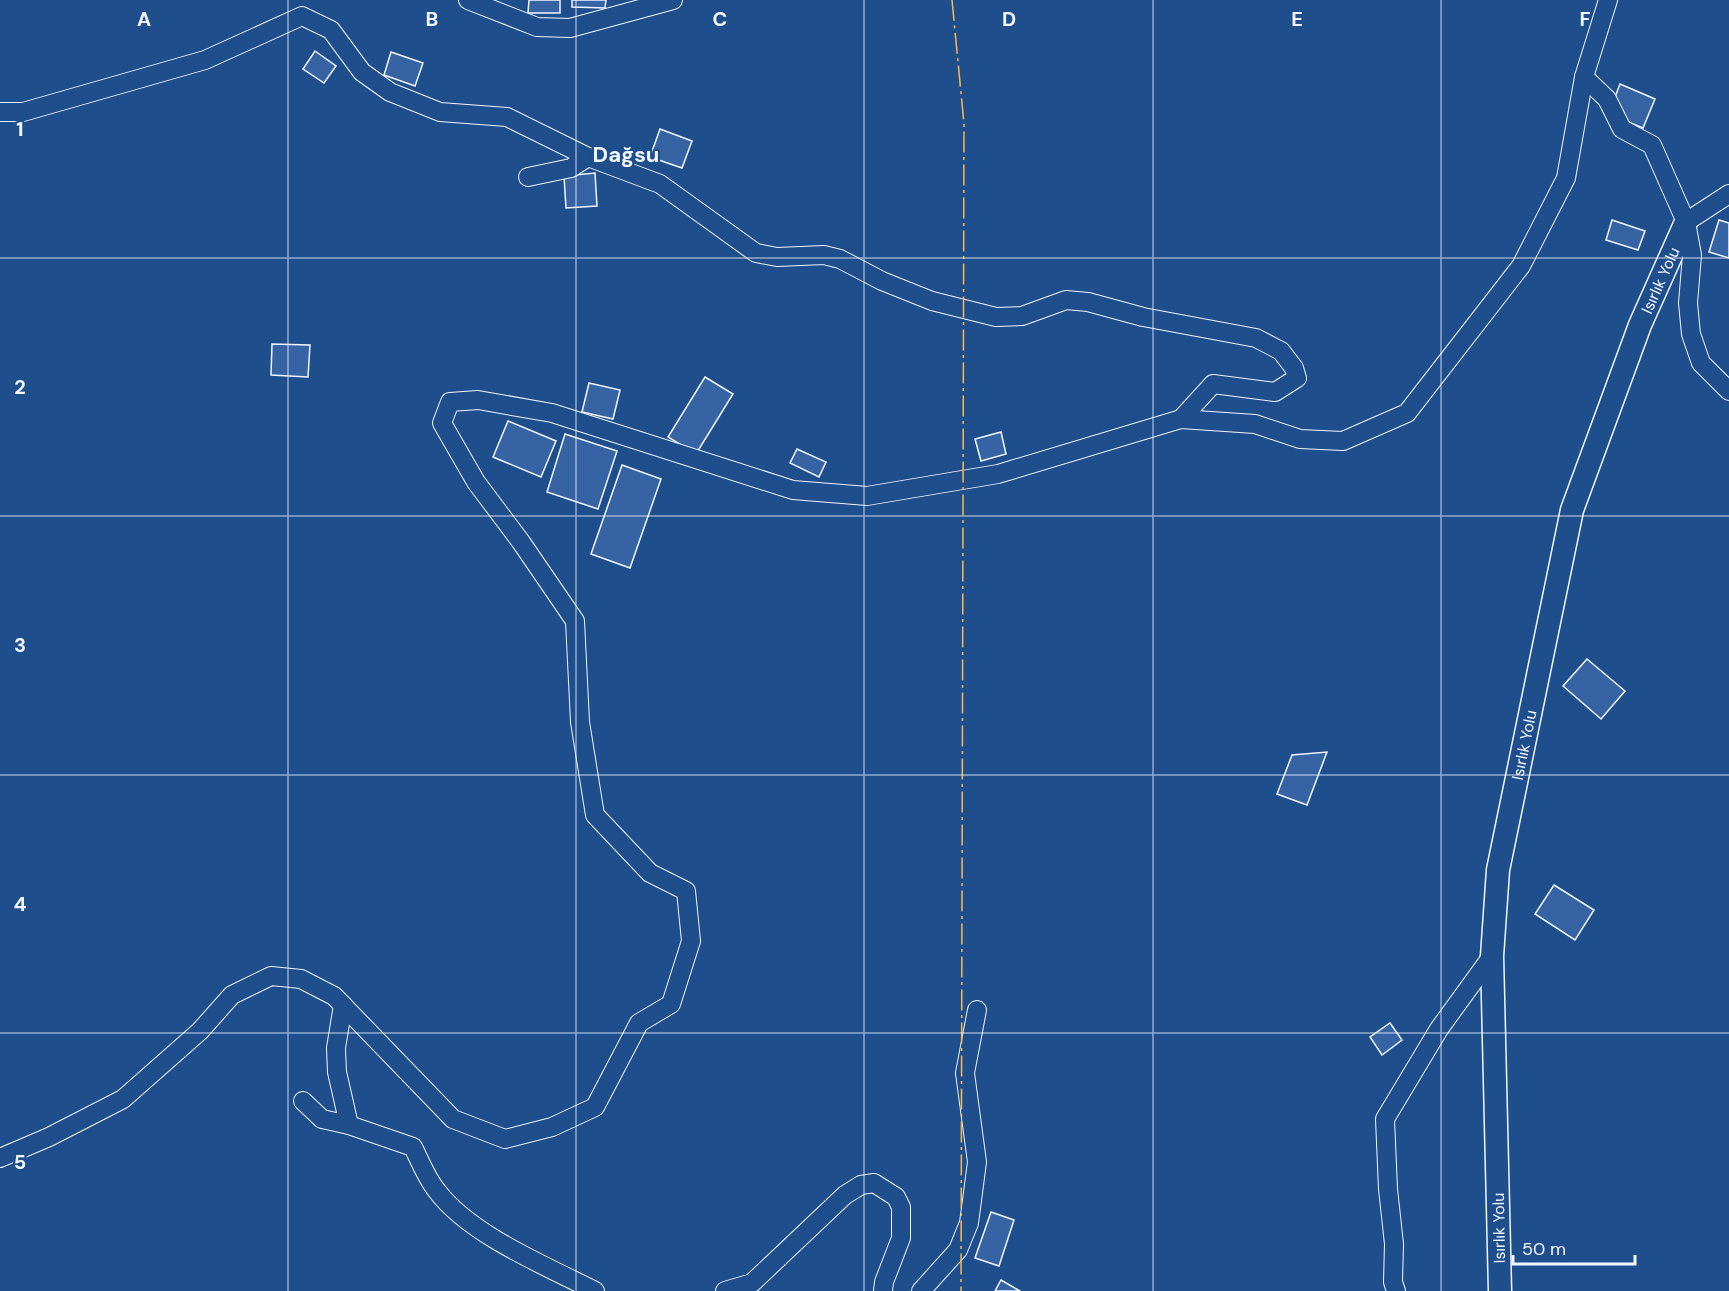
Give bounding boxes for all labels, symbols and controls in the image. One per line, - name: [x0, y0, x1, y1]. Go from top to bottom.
- text: A: [137, 6, 151, 32]
- text: B: [426, 6, 438, 32]
- text: C: [713, 6, 727, 32]
- text: D: [1002, 6, 1016, 32]
- text: E: [1291, 6, 1303, 32]
- text: F: [1579, 6, 1591, 32]
- text: 1: [16, 116, 24, 142]
- district label: Dağsu: [593, 140, 659, 169]
- street label: Isırlık Yolu: [1636, 244, 1684, 317]
- text: 2: [14, 374, 26, 400]
- text: 3: [14, 632, 26, 658]
- street label: Isırlık Yolu: [1506, 708, 1541, 782]
- text: 4: [14, 891, 27, 917]
- text: 5: [14, 1149, 26, 1175]
- street label: Isırlık Yolu: [1488, 1192, 1510, 1264]
- scale bar: [1513, 1228, 1634, 1266]
- text: 50 m: [1522, 1237, 1566, 1261]

